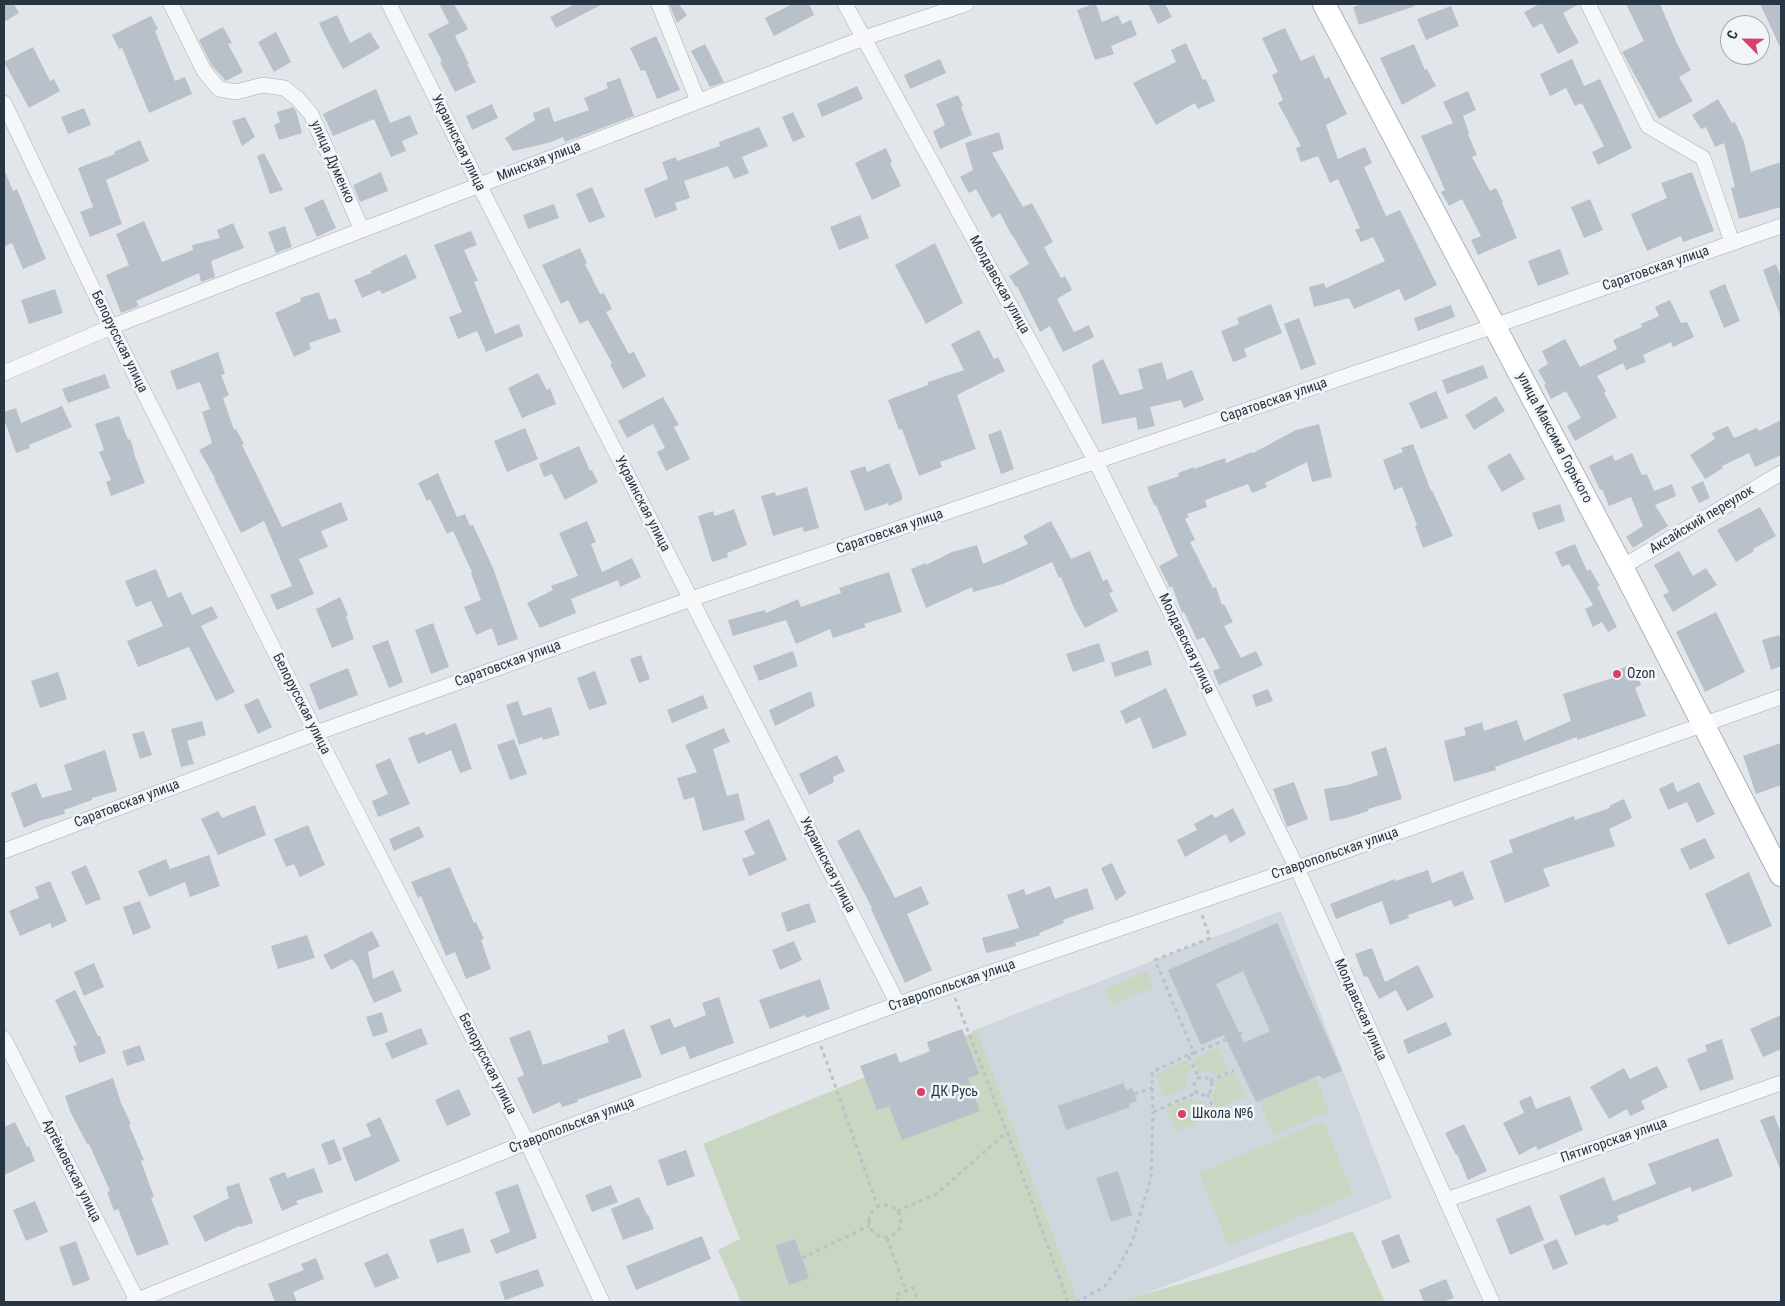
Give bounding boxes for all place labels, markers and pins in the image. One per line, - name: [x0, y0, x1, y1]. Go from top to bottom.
- place label: Ozon: [1627, 666, 1655, 682]
- marker: Ozon: [1611, 668, 1623, 680]
- place label: ДК Русь: [931, 1084, 978, 1100]
- marker: ДК Русь: [915, 1086, 927, 1098]
- place label: Школа №6: [1192, 1106, 1253, 1122]
- marker: Школа №6: [1176, 1108, 1188, 1120]

